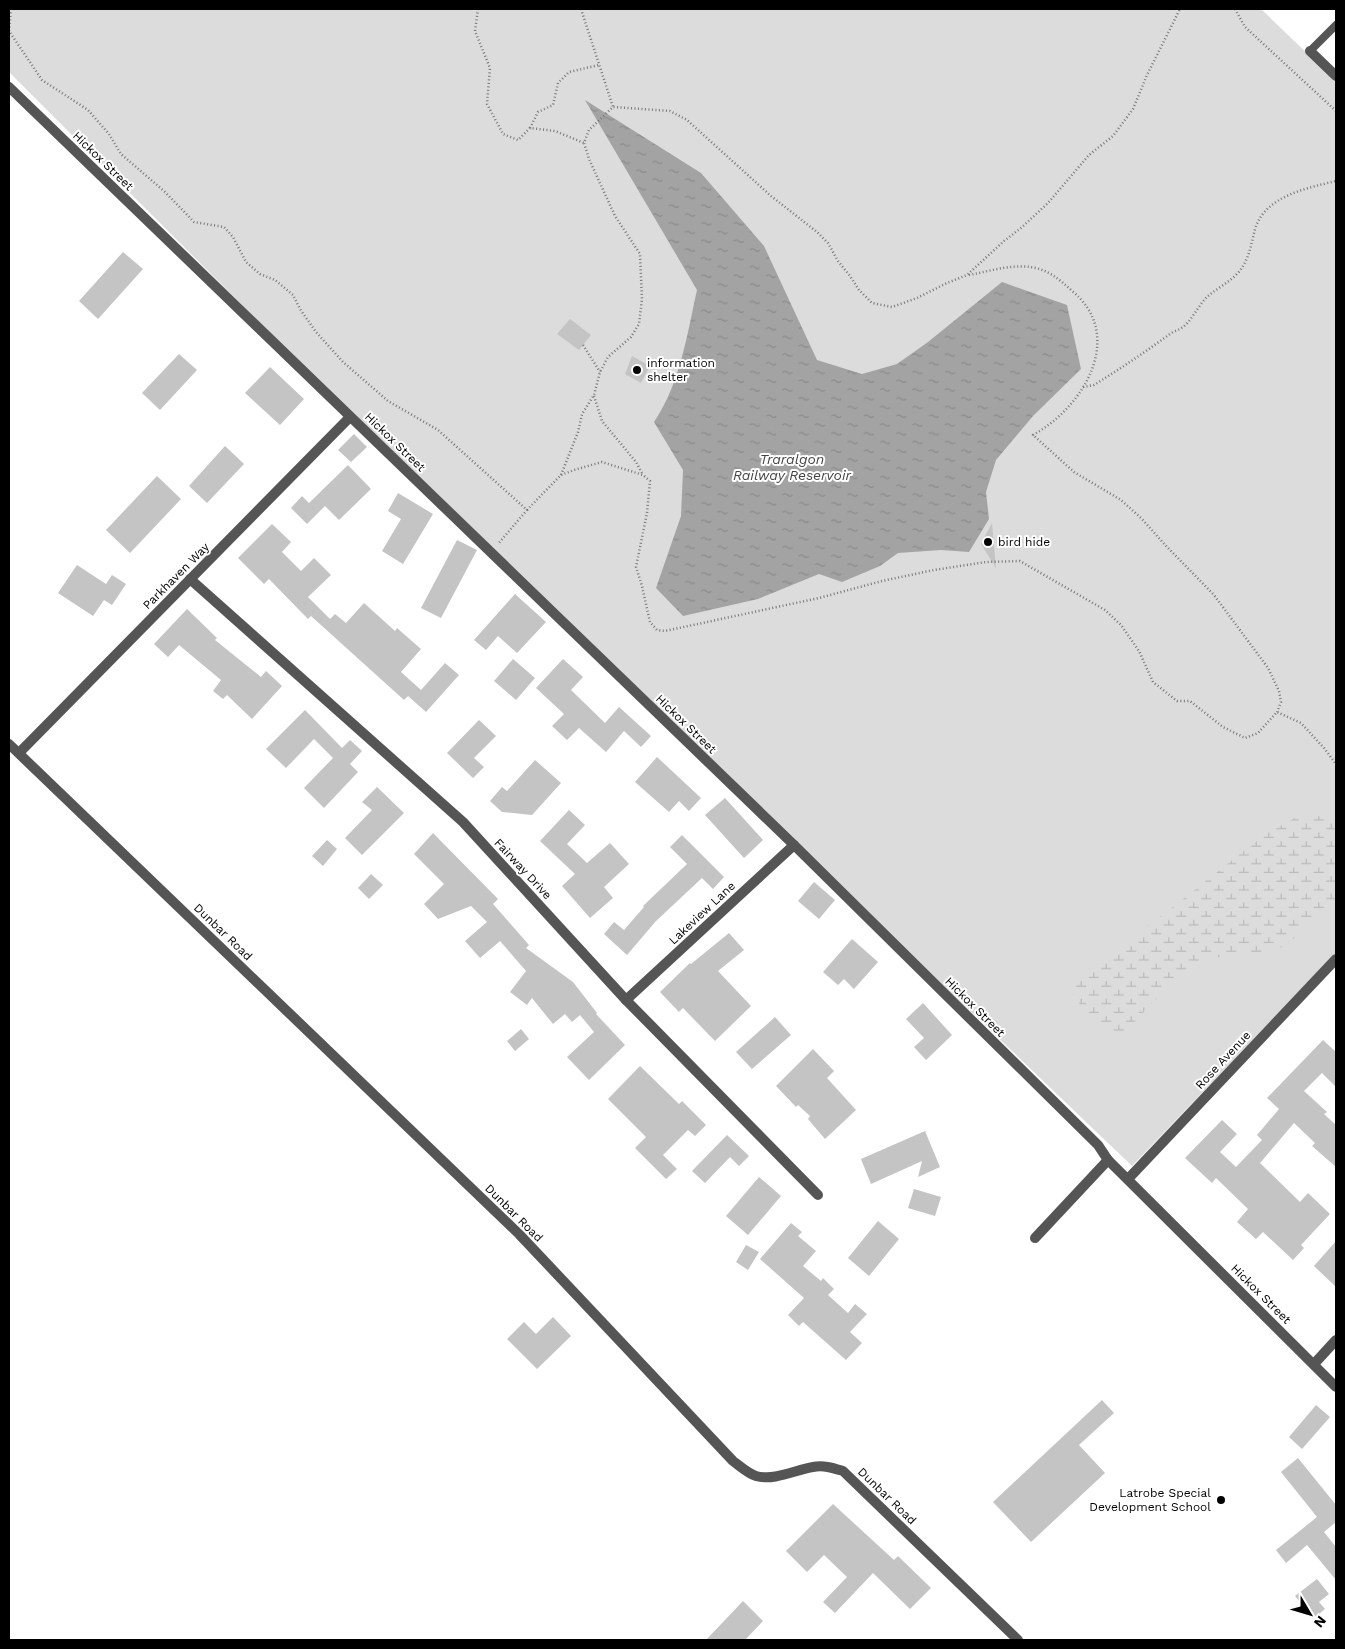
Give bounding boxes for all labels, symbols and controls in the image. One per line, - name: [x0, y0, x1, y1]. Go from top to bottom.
- street label: Hickox Street: [70, 129, 136, 193]
- place label: information shelter: [647, 356, 715, 384]
- marker: information shelter: [631, 364, 643, 376]
- street label: Hickox Street: [362, 410, 428, 474]
- water label: Traralgon Railway Reservoir: [733, 451, 852, 483]
- place label: bird hide: [998, 535, 1050, 549]
- marker: bird hide: [982, 536, 994, 548]
- street label: Parkhaven Way: [140, 539, 213, 612]
- street label: Hickox Street: [653, 692, 719, 756]
- street label: Fairway Drive: [491, 836, 555, 902]
- street label: Lakeview Lane: [666, 879, 738, 947]
- street label: Dunbar Road: [191, 901, 255, 963]
- street label: Hickox Street: [942, 974, 1008, 1040]
- street label: Rose Avenue: [1193, 1028, 1254, 1092]
- street label: Dunbar Road: [482, 1181, 546, 1245]
- street label: Hickox Street: [1228, 1261, 1294, 1327]
- street label: Dunbar Road: [855, 1465, 919, 1527]
- place label: Latrobe Special Development School: [1089, 1486, 1211, 1514]
- marker: Latrobe Special Development School: [1215, 1494, 1227, 1506]
- north arrow: [1285, 1589, 1335, 1639]
- text: N: [1311, 1613, 1330, 1631]

